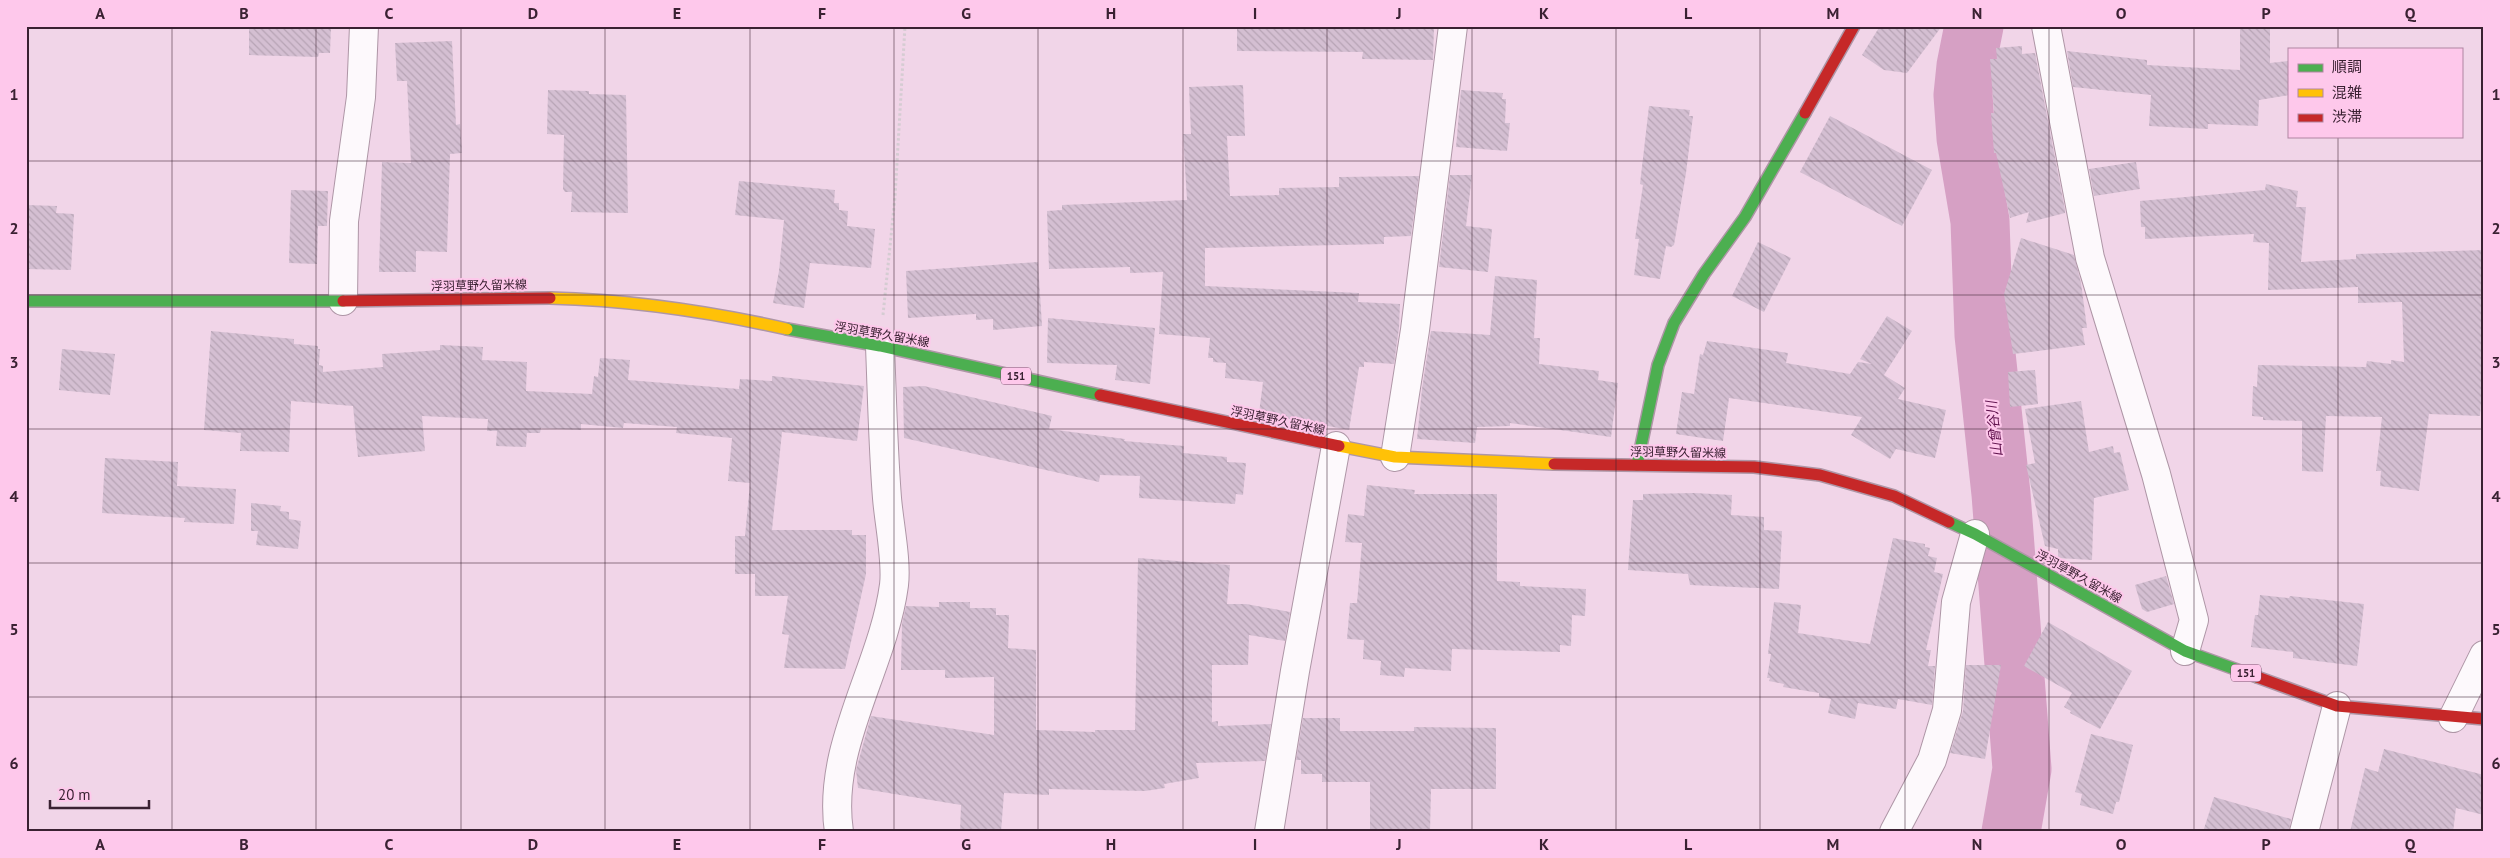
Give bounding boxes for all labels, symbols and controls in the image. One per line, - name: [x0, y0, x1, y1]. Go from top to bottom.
- text: A: [95, 3, 105, 23]
- text: B: [239, 3, 249, 23]
- text: C: [385, 3, 394, 23]
- text: D: [528, 3, 538, 23]
- text: E: [673, 3, 681, 23]
- text: F: [818, 3, 826, 23]
- text: G: [961, 3, 971, 23]
- text: H: [1106, 3, 1116, 23]
- text: I: [1253, 3, 1257, 23]
- text: J: [1395, 3, 1402, 23]
- text: K: [1539, 3, 1549, 23]
- text: L: [1684, 3, 1693, 23]
- text: M: [1827, 3, 1839, 23]
- text: N: [1972, 3, 1982, 23]
- text: O: [2116, 3, 2127, 23]
- text: P: [2261, 3, 2271, 23]
- text: Q: [2405, 3, 2417, 23]
- legend: [2288, 48, 2462, 138]
- text: 順調: [2332, 57, 2362, 76]
- text: 混雑: [2332, 83, 2362, 102]
- text: 1: [9, 84, 19, 104]
- text: 1: [2491, 84, 2501, 104]
- text: 渋滞: [2332, 107, 2362, 126]
- text: 2: [9, 218, 19, 238]
- text: 2: [2491, 218, 2501, 238]
- street label: 浮羽草野久留米線: [431, 277, 527, 293]
- street label: 浮羽草野久留米線: [833, 318, 931, 350]
- text: 3: [9, 352, 19, 372]
- text: 3: [2491, 352, 2501, 372]
- road number: 151: [1001, 368, 1031, 384]
- water label: 山曾谷川: [1982, 398, 2006, 458]
- street label: 浮羽草野久留米線: [1229, 403, 1327, 437]
- street label: 浮羽草野久留米線: [1630, 444, 1726, 460]
- text: 4: [9, 486, 19, 506]
- text: 4: [2491, 486, 2501, 506]
- street label: 浮羽草野久留米線: [2033, 546, 2125, 606]
- text: 5: [9, 619, 19, 639]
- text: 5: [2491, 619, 2501, 639]
- road number: 151: [2231, 664, 2261, 681]
- text: 6: [9, 753, 19, 773]
- text: 6: [2491, 753, 2501, 773]
- scale bar: [50, 778, 149, 810]
- text: 20 m: [58, 785, 91, 804]
- text: A: [95, 834, 105, 854]
- text: B: [239, 834, 249, 854]
- text: C: [385, 834, 394, 854]
- text: D: [528, 834, 538, 854]
- text: E: [673, 834, 681, 854]
- text: F: [818, 834, 826, 854]
- text: G: [961, 834, 971, 854]
- text: H: [1106, 834, 1116, 854]
- text: I: [1253, 834, 1257, 854]
- text: J: [1395, 834, 1402, 854]
- text: K: [1539, 834, 1549, 854]
- text: L: [1684, 834, 1693, 854]
- text: M: [1827, 834, 1839, 854]
- text: N: [1972, 834, 1982, 854]
- text: O: [2116, 834, 2127, 854]
- text: P: [2261, 834, 2271, 854]
- text: Q: [2405, 834, 2417, 854]

